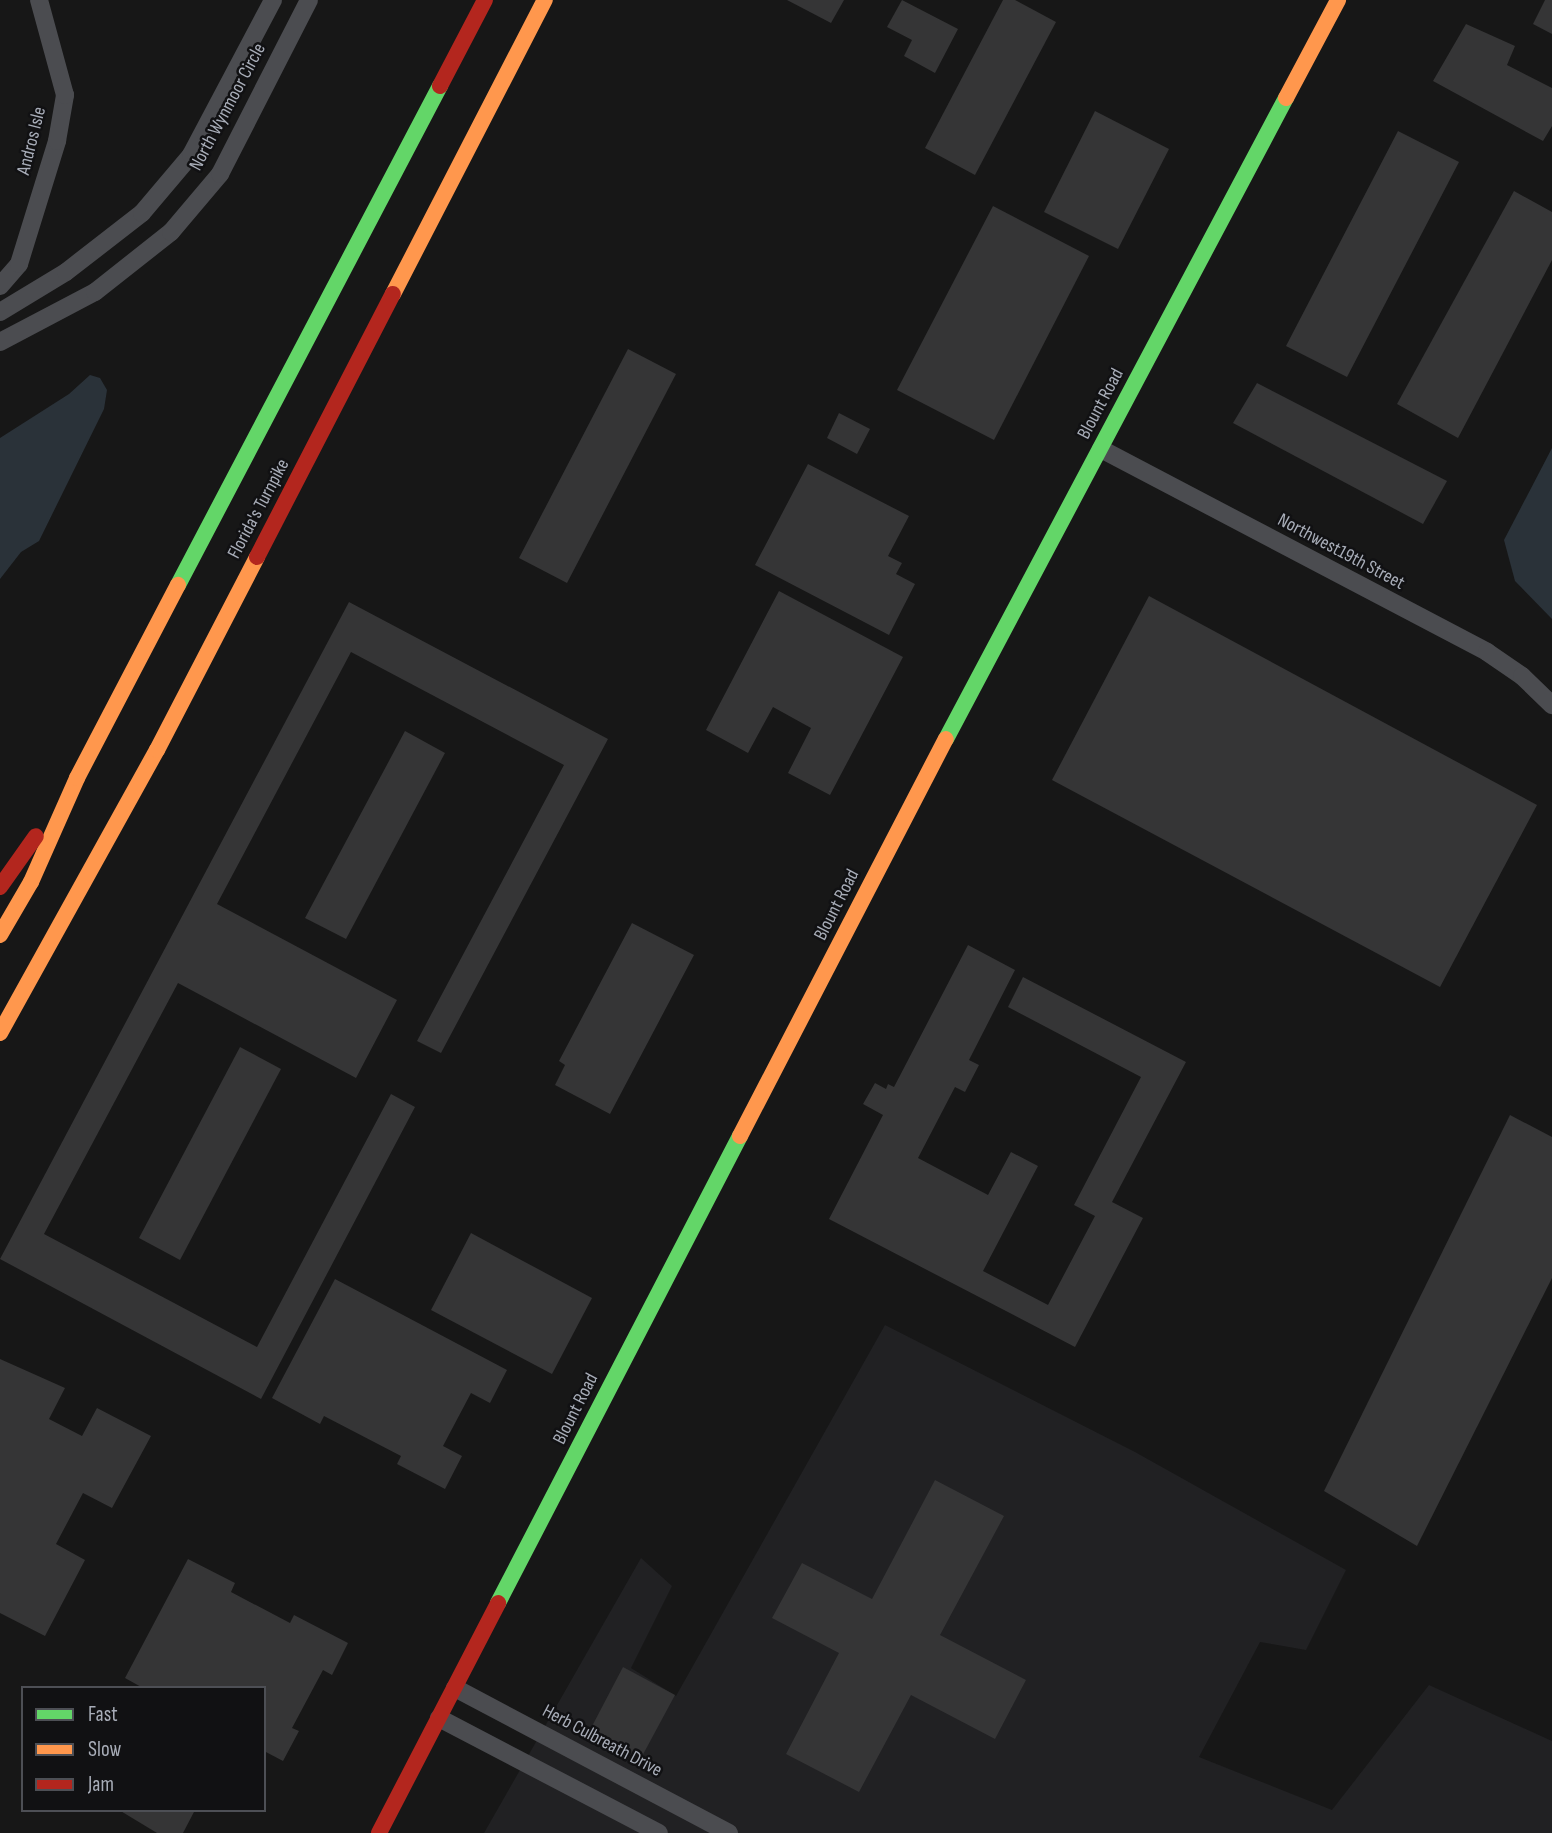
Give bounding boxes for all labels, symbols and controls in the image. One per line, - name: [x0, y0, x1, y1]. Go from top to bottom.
- street label: North Wynmoor Circle: [185, 39, 271, 175]
- street label: Andros Isle: [13, 105, 51, 177]
- street label: Blount Road: [1073, 365, 1129, 443]
- street label: Florida's Turnpike: [223, 455, 295, 563]
- street label: Northwest19th Street: [1274, 509, 1408, 595]
- street label: Blount Road: [809, 866, 865, 944]
- street label: Blount Road: [548, 1370, 604, 1448]
- legend: [21, 1686, 266, 1812]
- street label: Herb Culbreath Drive: [538, 1700, 666, 1782]
- text: Fast: [88, 1702, 118, 1727]
- text: Slow: [88, 1737, 121, 1762]
- text: Jam: [88, 1772, 114, 1797]

